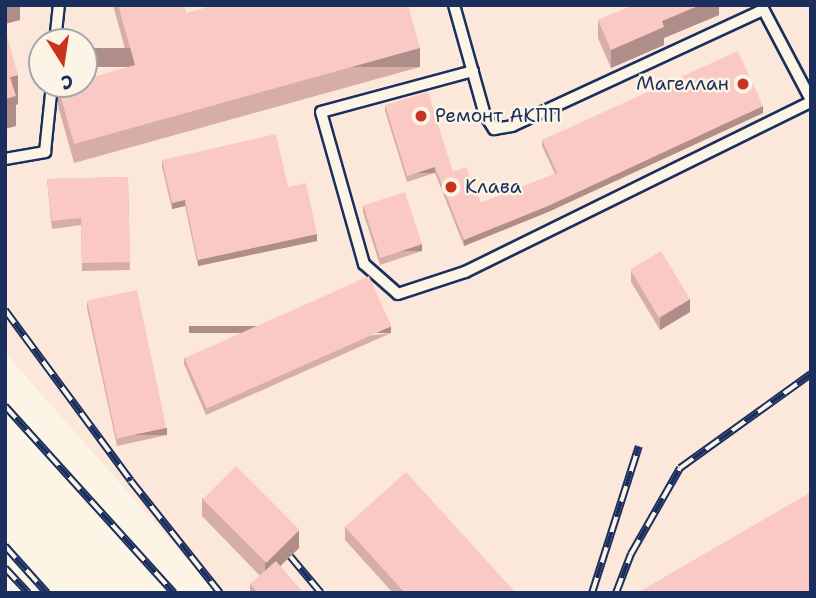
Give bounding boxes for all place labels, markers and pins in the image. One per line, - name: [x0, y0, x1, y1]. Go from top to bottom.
- place label: Магеллан: [636, 73, 729, 95]
- marker: Магеллан: [735, 76, 751, 92]
- place label: Ремонт АКПП: [435, 105, 561, 127]
- marker: Ремонт АКПП: [413, 108, 429, 124]
- place label: Клава: [465, 176, 522, 198]
- marker: Клава: [443, 179, 459, 195]

